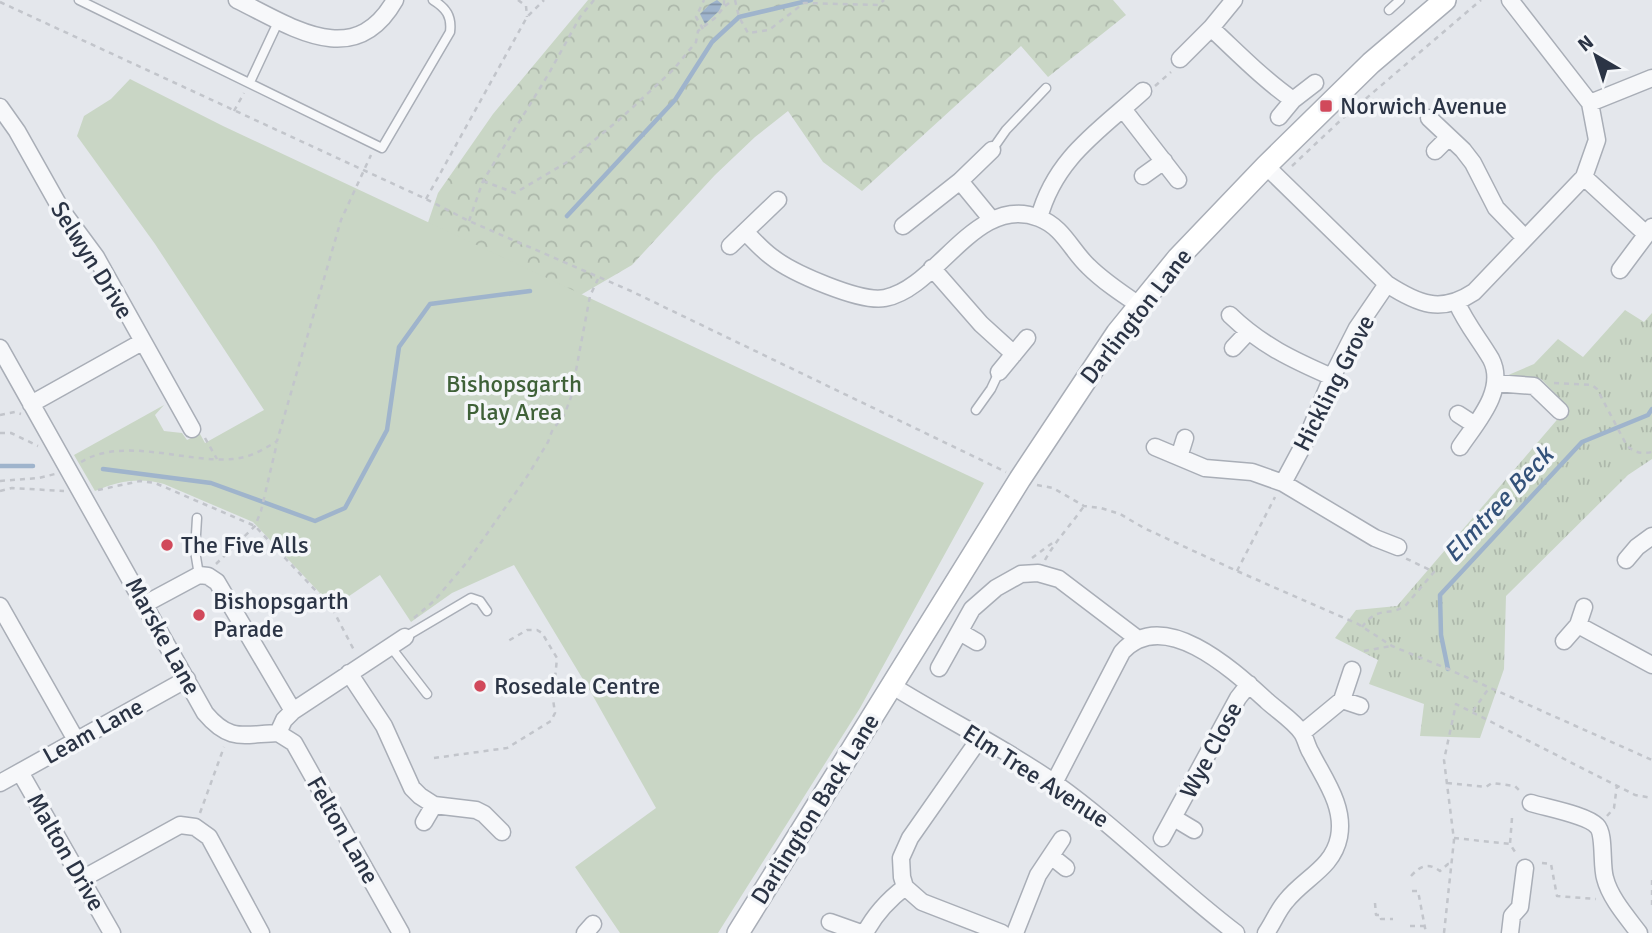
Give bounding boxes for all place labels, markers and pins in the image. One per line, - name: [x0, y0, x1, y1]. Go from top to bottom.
- place label: Norwich Avenue: [1340, 91, 1507, 121]
- marker: Norwich Avenue: [1318, 98, 1334, 114]
- place label: The Five Alls: [181, 530, 309, 560]
- marker: The Five Alls: [159, 537, 175, 553]
- place label: Bishopsgarth Parade: [213, 586, 349, 644]
- marker: Bishopsgarth Parade: [191, 607, 207, 623]
- place label: Rosedale Centre: [494, 671, 660, 701]
- marker: Rosedale Centre: [472, 678, 488, 694]

